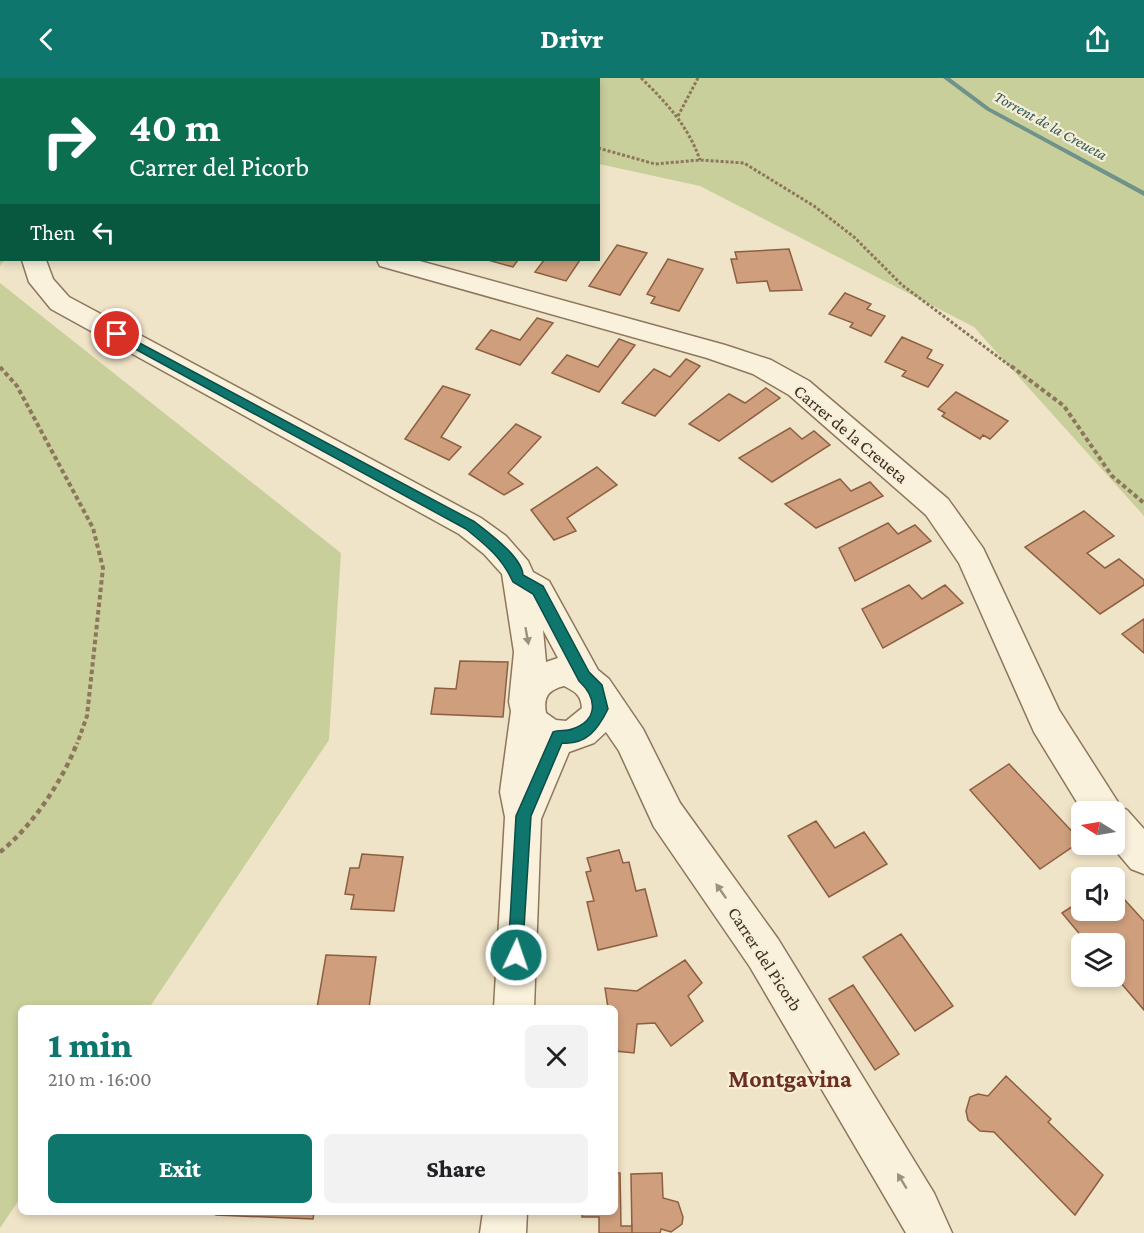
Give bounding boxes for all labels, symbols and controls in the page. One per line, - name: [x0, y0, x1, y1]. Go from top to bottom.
- icon: back: [30, 23, 63, 56]
- icon: share: [1081, 23, 1114, 56]
- text: Drivr: [540, 24, 604, 54]
- water label: Torrent de la Creueta: [992, 88, 1110, 164]
- icon: right: [30, 102, 108, 180]
- text: 40 m: [129, 103, 221, 150]
- text: Carrer del Picorb: [129, 152, 309, 182]
- icon: left: [87, 216, 120, 249]
- text: Then: [30, 220, 75, 245]
- pin: [91, 308, 142, 359]
- icon: arrive: [100, 317, 133, 350]
- street label: Carrer de la Creueta: [790, 381, 912, 487]
- one-way arrow: [523, 626, 532, 645]
- north arrow: [1071, 801, 1125, 855]
- map controls: [1071, 801, 1125, 987]
- button: sound: [1071, 867, 1125, 921]
- one-way arrow: [715, 884, 727, 900]
- street label: Carrer del Picorb: [724, 903, 806, 1015]
- position arrow: [484, 923, 548, 987]
- button: layers: [1071, 933, 1125, 987]
- text: 1 min: [48, 1025, 132, 1065]
- button: close: [525, 1025, 588, 1088]
- district label: Montgavina: [728, 1065, 852, 1092]
- text: 210 m · 16:00: [48, 1068, 152, 1090]
- button: Exit: [48, 1134, 312, 1203]
- button: Share: [324, 1134, 588, 1203]
- one-way arrow: [896, 1173, 907, 1189]

